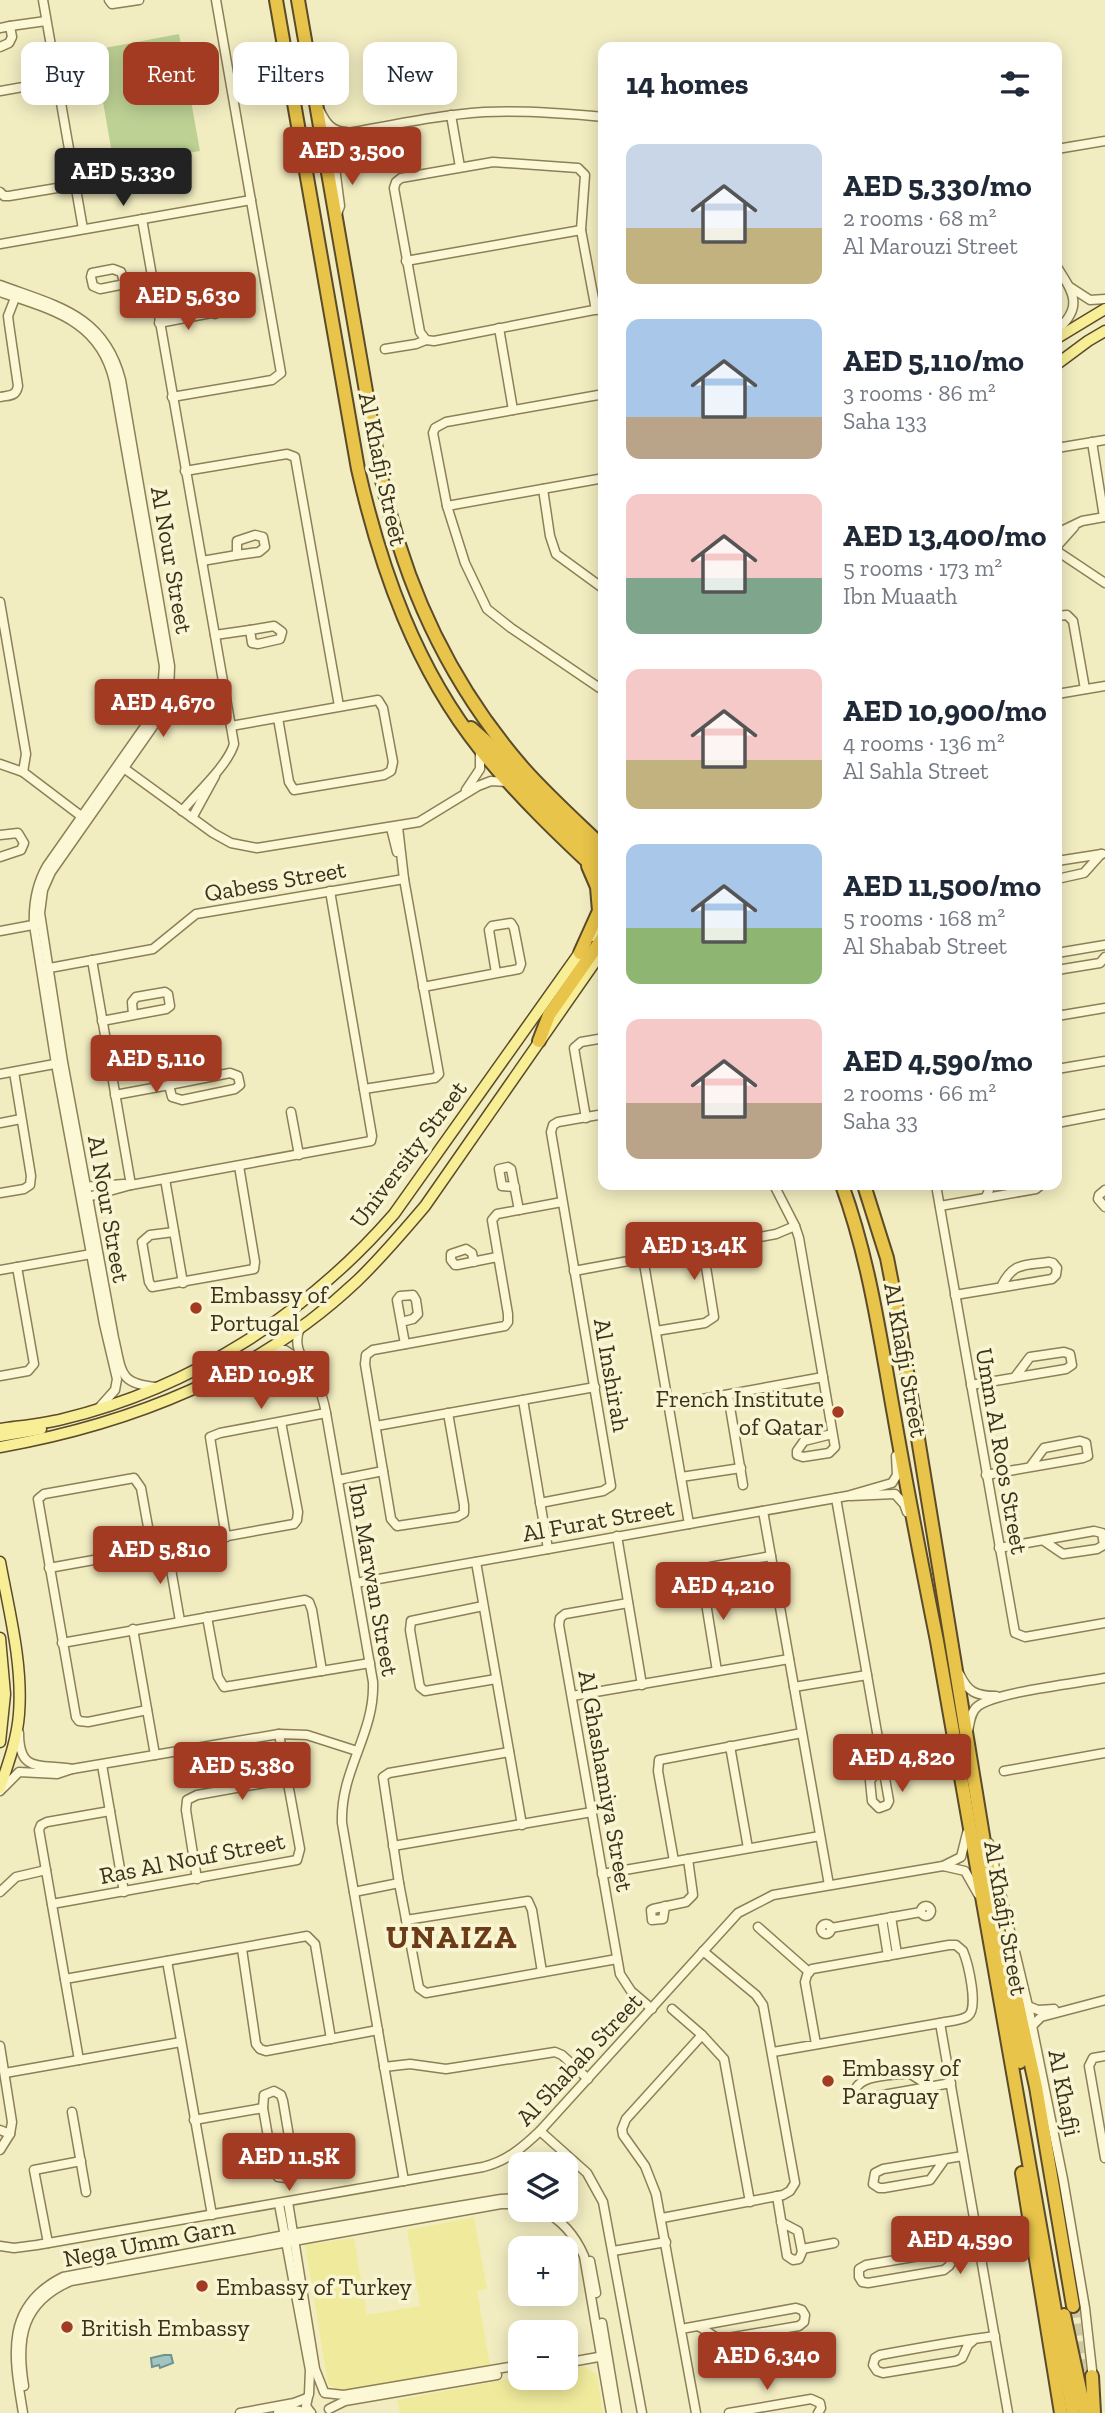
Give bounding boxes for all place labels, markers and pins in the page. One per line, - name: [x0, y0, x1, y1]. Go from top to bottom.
- pin: AED 3,500: [272, 128, 432, 187]
- pin: AED 5,330: [43, 148, 203, 208]
- pin: AED 5,630: [108, 272, 268, 332]
- pin: AED 4,670: [83, 680, 243, 739]
- pin: AED 5,110: [76, 1036, 236, 1095]
- pin: AED 13.4K: [614, 1222, 774, 1282]
- place label: Embassy of Portugal: [210, 1280, 330, 1337]
- marker: Embassy of Portugal: [188, 1300, 204, 1316]
- pin: AED 10.9K: [181, 1352, 341, 1411]
- place label: French Institute of Qatar: [656, 1384, 824, 1441]
- marker: French Institute of Qatar: [830, 1404, 846, 1420]
- pin: AED 5,810: [80, 1526, 240, 1586]
- pin: AED 4,210: [643, 1562, 803, 1622]
- pin: AED 4,820: [822, 1734, 982, 1794]
- pin: AED 5,380: [162, 1742, 322, 1802]
- place label: Embassy of Paraguay: [842, 2053, 962, 2110]
- marker: Embassy of Paraguay: [820, 2073, 836, 2089]
- pin: AED 11.5K: [209, 2134, 369, 2193]
- pin: AED 4,590: [880, 2216, 1040, 2276]
- place label: Embassy of Turkey: [216, 2272, 413, 2301]
- marker: Embassy of Turkey: [194, 2278, 210, 2294]
- place label: British Embassy: [81, 2313, 250, 2342]
- marker: British Embassy: [59, 2319, 75, 2335]
- pin: AED 6,340: [687, 2332, 847, 2392]

